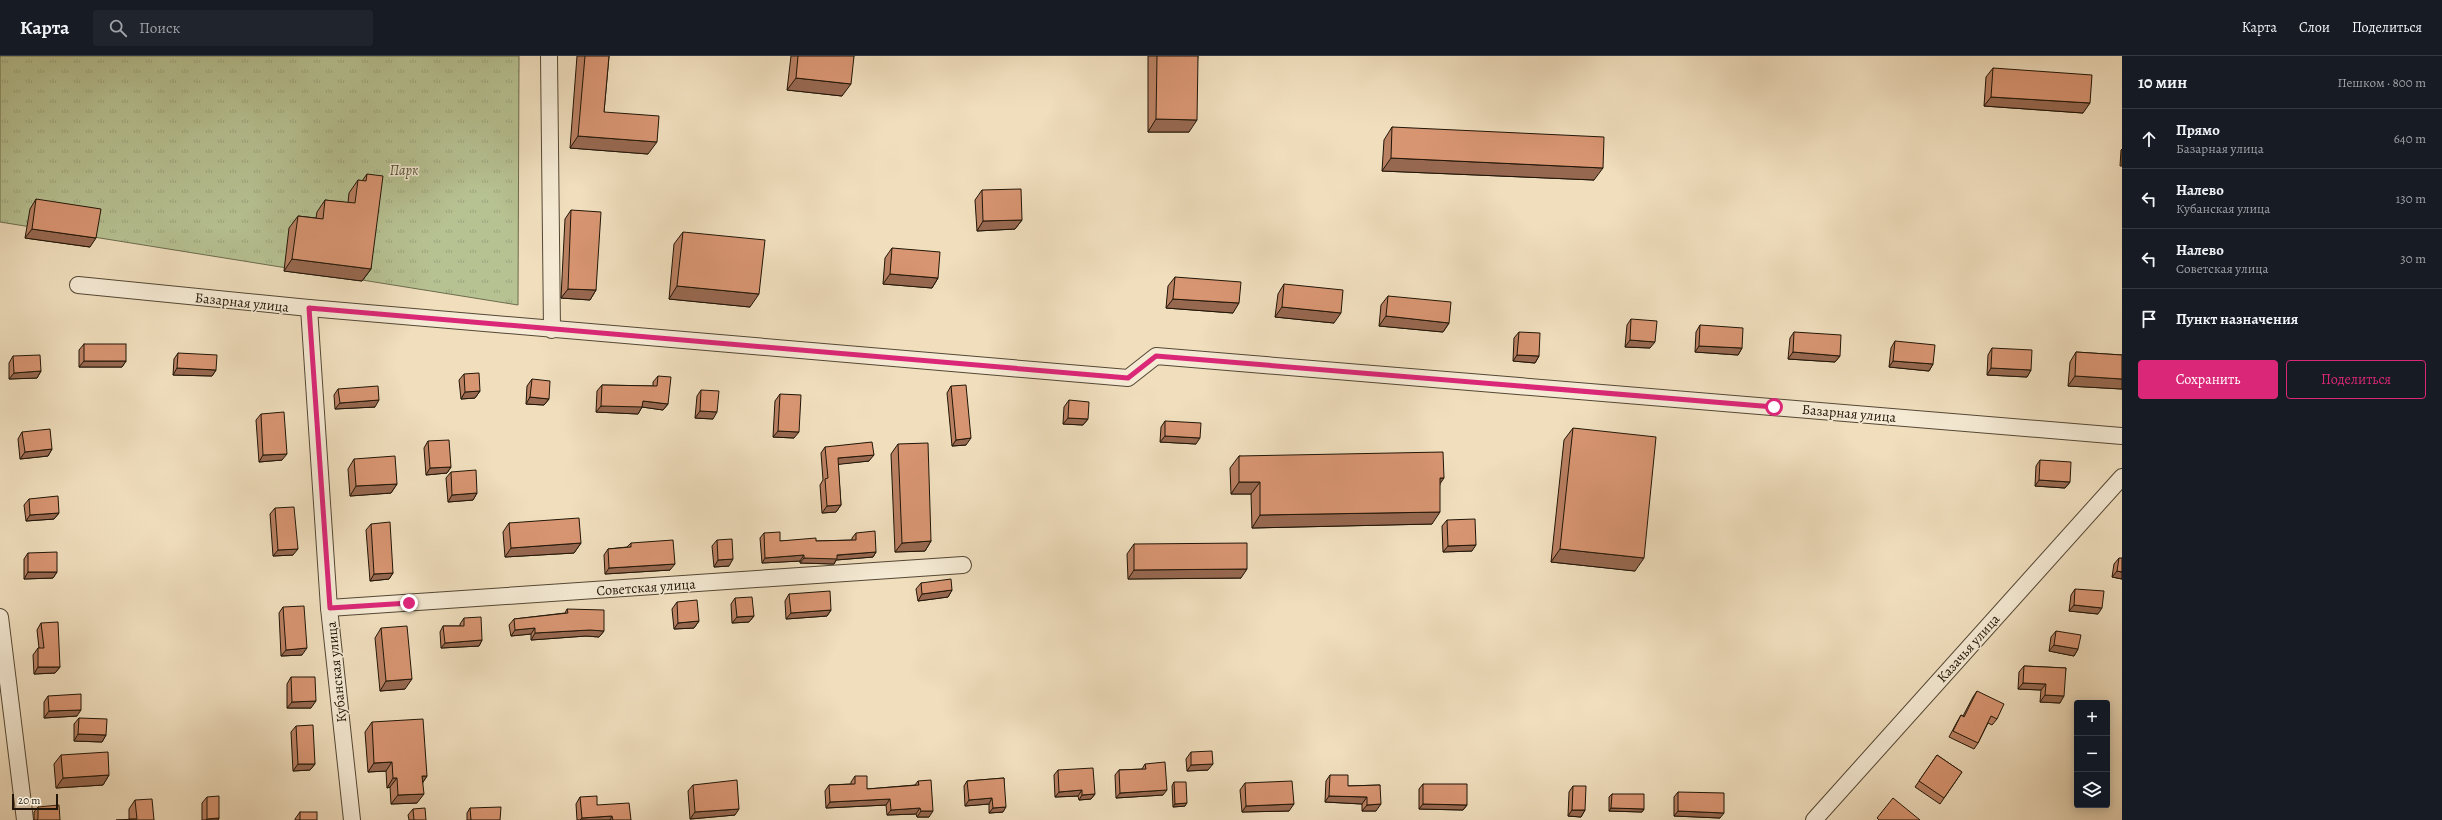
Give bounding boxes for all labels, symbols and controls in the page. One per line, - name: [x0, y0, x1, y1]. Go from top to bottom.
- search box: [93, 10, 373, 46]
- text: Карта: [20, 15, 69, 41]
- icon: search: [107, 17, 129, 39]
- text: Поиск: [139, 18, 180, 38]
- text: Карта: [2242, 18, 2277, 37]
- text: Слои: [2299, 18, 2330, 37]
- text: Поделиться: [2352, 18, 2422, 37]
- text: 10 мин: [2138, 71, 2187, 94]
- text: Пешком · 800 m: [2337, 74, 2426, 91]
- text: Прямо: [2176, 120, 2220, 140]
- icon: ahead: [2138, 128, 2160, 150]
- text: 640 m: [2394, 130, 2426, 147]
- text: Базарная улица: [2176, 140, 2264, 157]
- park label: Парк: [390, 161, 418, 180]
- text: Налево: [2176, 180, 2224, 200]
- icon: left: [2138, 188, 2160, 210]
- text: 130 m: [2396, 190, 2426, 207]
- text: Кубанская улица: [2176, 200, 2270, 217]
- text: Налево: [2176, 240, 2224, 260]
- icon: left: [2138, 248, 2160, 270]
- text: 30 m: [2400, 250, 2426, 267]
- text: Советская улица: [2176, 260, 2268, 277]
- street label: Базарная улица: [194, 288, 290, 317]
- icon: arrive: [2138, 308, 2160, 330]
- text: Пункт назначения: [2176, 309, 2298, 329]
- button: Сохранить: [2138, 360, 2278, 399]
- button: Поделиться: [2286, 360, 2426, 399]
- route start: [1765, 398, 1783, 416]
- street label: Базарная улица: [1801, 400, 1897, 427]
- street label: Советская улица: [596, 575, 697, 600]
- route end: [400, 594, 418, 612]
- street label: Казачья улица: [1933, 610, 2005, 687]
- street label: Кубанская улица: [322, 620, 351, 723]
- map controls: [2074, 700, 2110, 808]
- button: +: [2074, 700, 2110, 736]
- button: −: [2074, 736, 2110, 772]
- button: layers: [2074, 772, 2110, 808]
- scale bar: [12, 792, 58, 811]
- text: 20 m: [18, 793, 40, 808]

